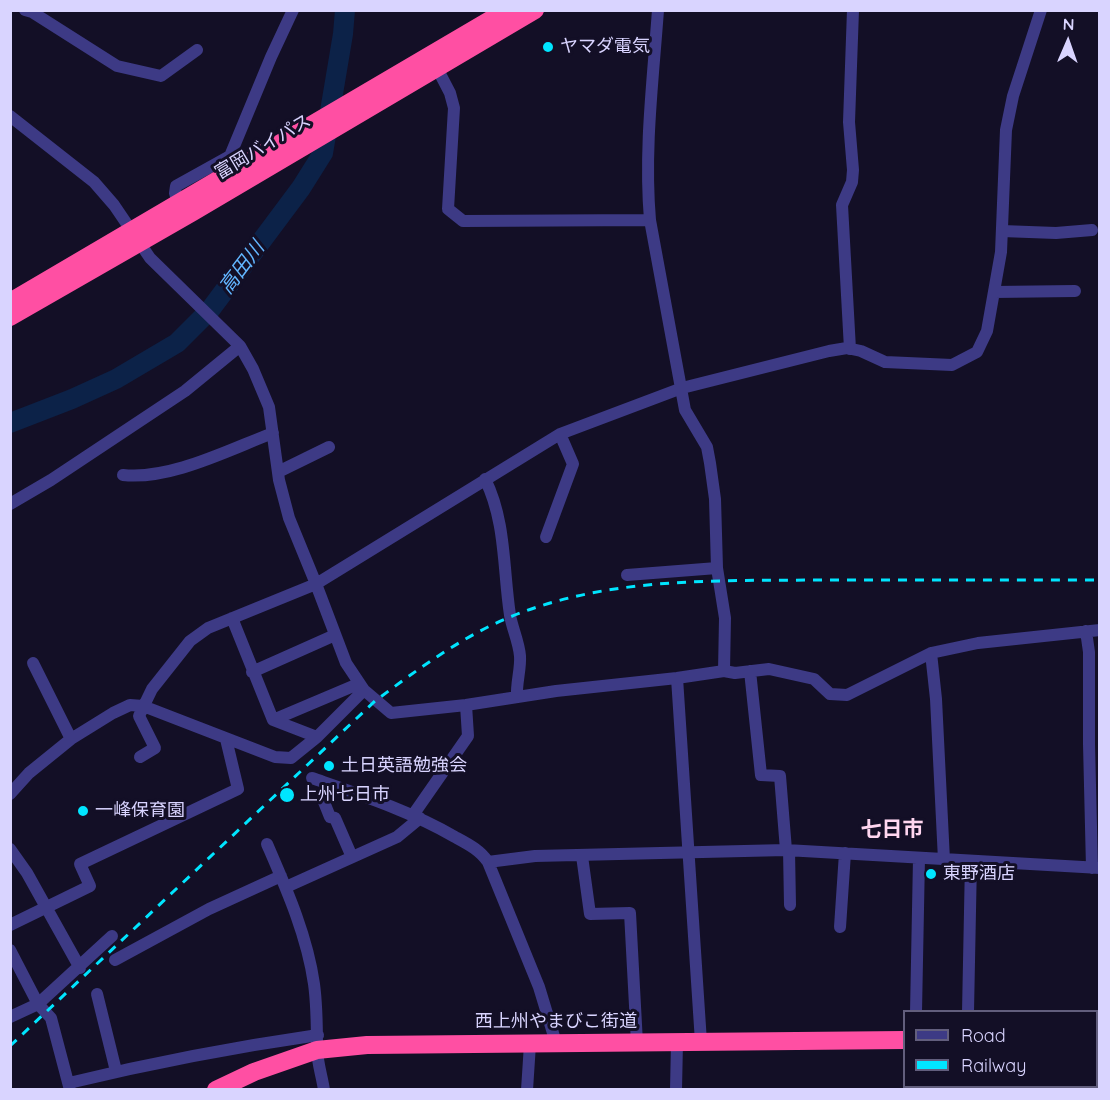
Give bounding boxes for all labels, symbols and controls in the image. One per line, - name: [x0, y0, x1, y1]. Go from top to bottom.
- north arrow: [1038, 12, 1098, 72]
- text: N: [1062, 14, 1075, 34]
- place label: ヤマダ電気: [560, 36, 650, 58]
- marker: ヤマダ電気: [541, 40, 555, 54]
- street label: 富岡バイパス: [211, 110, 315, 184]
- water label: 高田川: [214, 237, 270, 299]
- place label: 土日英語勉強会: [341, 755, 467, 777]
- marker: 土日英語勉強会: [322, 759, 336, 773]
- place label: 上州七日市: [300, 784, 390, 806]
- marker: 上州七日市: [278, 786, 296, 804]
- place label: 一峰保育園: [95, 800, 185, 822]
- marker: 一峰保育園: [76, 804, 90, 818]
- district label: 七日市: [861, 817, 923, 843]
- place label: 東野酒店: [943, 863, 1015, 885]
- marker: 東野酒店: [924, 867, 938, 881]
- legend: [903, 1010, 1098, 1088]
- street label: 西上州やまびこ街道: [475, 1011, 637, 1033]
- text: Road: [961, 1024, 1006, 1047]
- text: Railway: [961, 1054, 1027, 1077]

